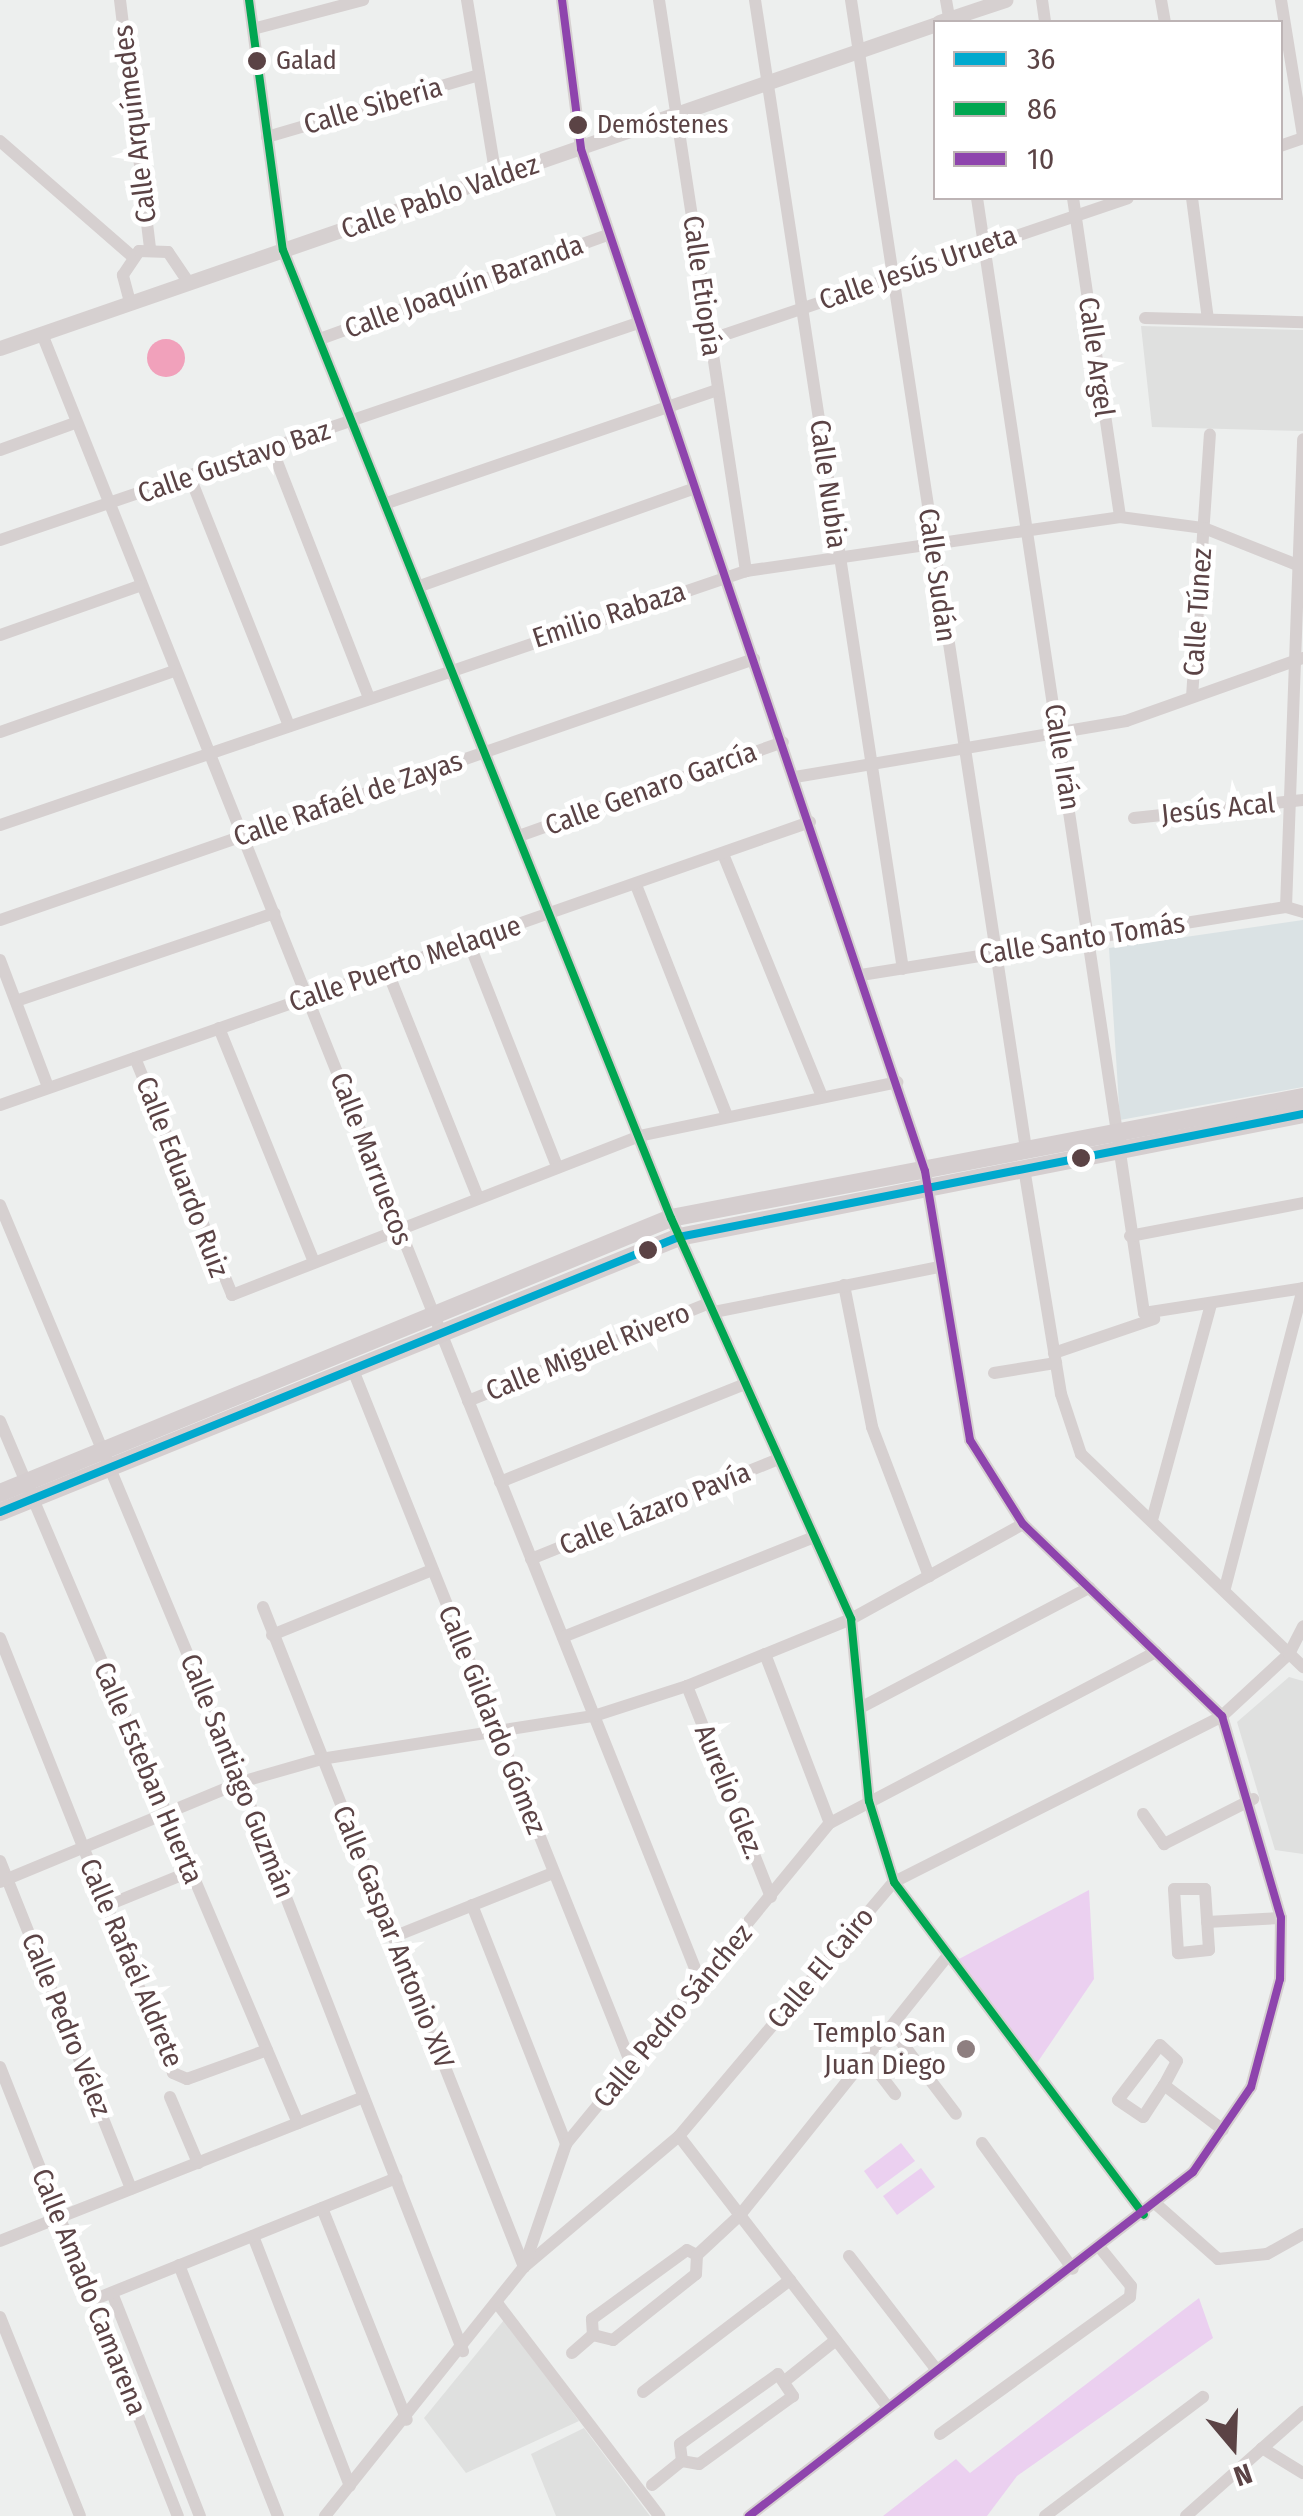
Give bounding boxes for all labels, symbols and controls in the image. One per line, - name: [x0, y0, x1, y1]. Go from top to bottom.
- legend: [933, 20, 1283, 200]
- street label: Calle Arquímedes: [106, 23, 164, 225]
- text: 36: [1027, 41, 1055, 77]
- place label: Galad: [276, 45, 337, 77]
- marker: Galad: [247, 51, 267, 71]
- street label: Calle Siberia: [300, 70, 446, 142]
- text: 86: [1027, 91, 1057, 127]
- place label: Demóstenes: [597, 109, 728, 141]
- marker: Demóstenes: [568, 115, 588, 135]
- text: 10: [1027, 141, 1054, 177]
- street label: Calle Pablo Valdez: [337, 148, 543, 246]
- street label: Calle Etiopía: [675, 213, 729, 359]
- street label: Calle Jesús Urueta: [815, 219, 1021, 317]
- street label: Calle Joaquín Baranda: [340, 228, 588, 346]
- street label: Calle Argel: [1071, 295, 1121, 419]
- street label: Calle Gustavo Baz: [133, 413, 335, 511]
- street label: Calle Nubia: [802, 417, 854, 551]
- street label: Calle Sudán: [911, 506, 963, 644]
- street label: Calle Túnez: [1177, 547, 1219, 677]
- street label: Emilio Rabaza: [528, 575, 690, 655]
- street label: Calle Irán: [1037, 701, 1087, 813]
- street label: Calle Genaro García: [541, 735, 761, 843]
- street label: Calle Rafaél de Zayas: [229, 744, 467, 854]
- street label: Jesús Acal: [1160, 786, 1276, 832]
- street label: Calle Santo Tomás: [977, 906, 1187, 972]
- street label: Calle Puerto Melaque: [285, 909, 525, 1019]
- street label: Calle Marruecos: [323, 1068, 419, 1250]
- street label: Calle Eduardo Ruiz: [128, 1072, 236, 1282]
- unlabelled marker: [1071, 1148, 1091, 1168]
- unlabelled marker: [638, 1240, 658, 1260]
- street label: Calle Miguel Rivero: [481, 1296, 695, 1408]
- street label: Calle Lázaro Pavía: [555, 1455, 755, 1563]
- street label: Calle Gildardo Gómez: [431, 1601, 553, 1839]
- street label: Calle Santiago Guzmán: [173, 1649, 301, 1903]
- street label: Calle Esteban Huerta: [86, 1657, 210, 1889]
- street label: Aurelio Glez.: [687, 1720, 771, 1864]
- street label: Calle Gaspar Antonio XIV: [325, 1801, 461, 2073]
- street label: Calle Rafaél Aldrete: [72, 1854, 190, 2072]
- street label: Calle El Cairo: [761, 1901, 881, 2035]
- street label: Calle Pedro Sánchez: [586, 1917, 760, 2115]
- street label: Calle Pedro Vélez: [14, 1928, 118, 2122]
- place label: Templo San Juan Diego: [813, 2016, 946, 2082]
- marker: Templo San Juan Diego: [955, 2038, 977, 2060]
- street label: Calle Amado Camarena: [24, 2164, 154, 2420]
- north arrow: [1183, 2396, 1283, 2496]
- text: N: [1230, 2457, 1256, 2493]

